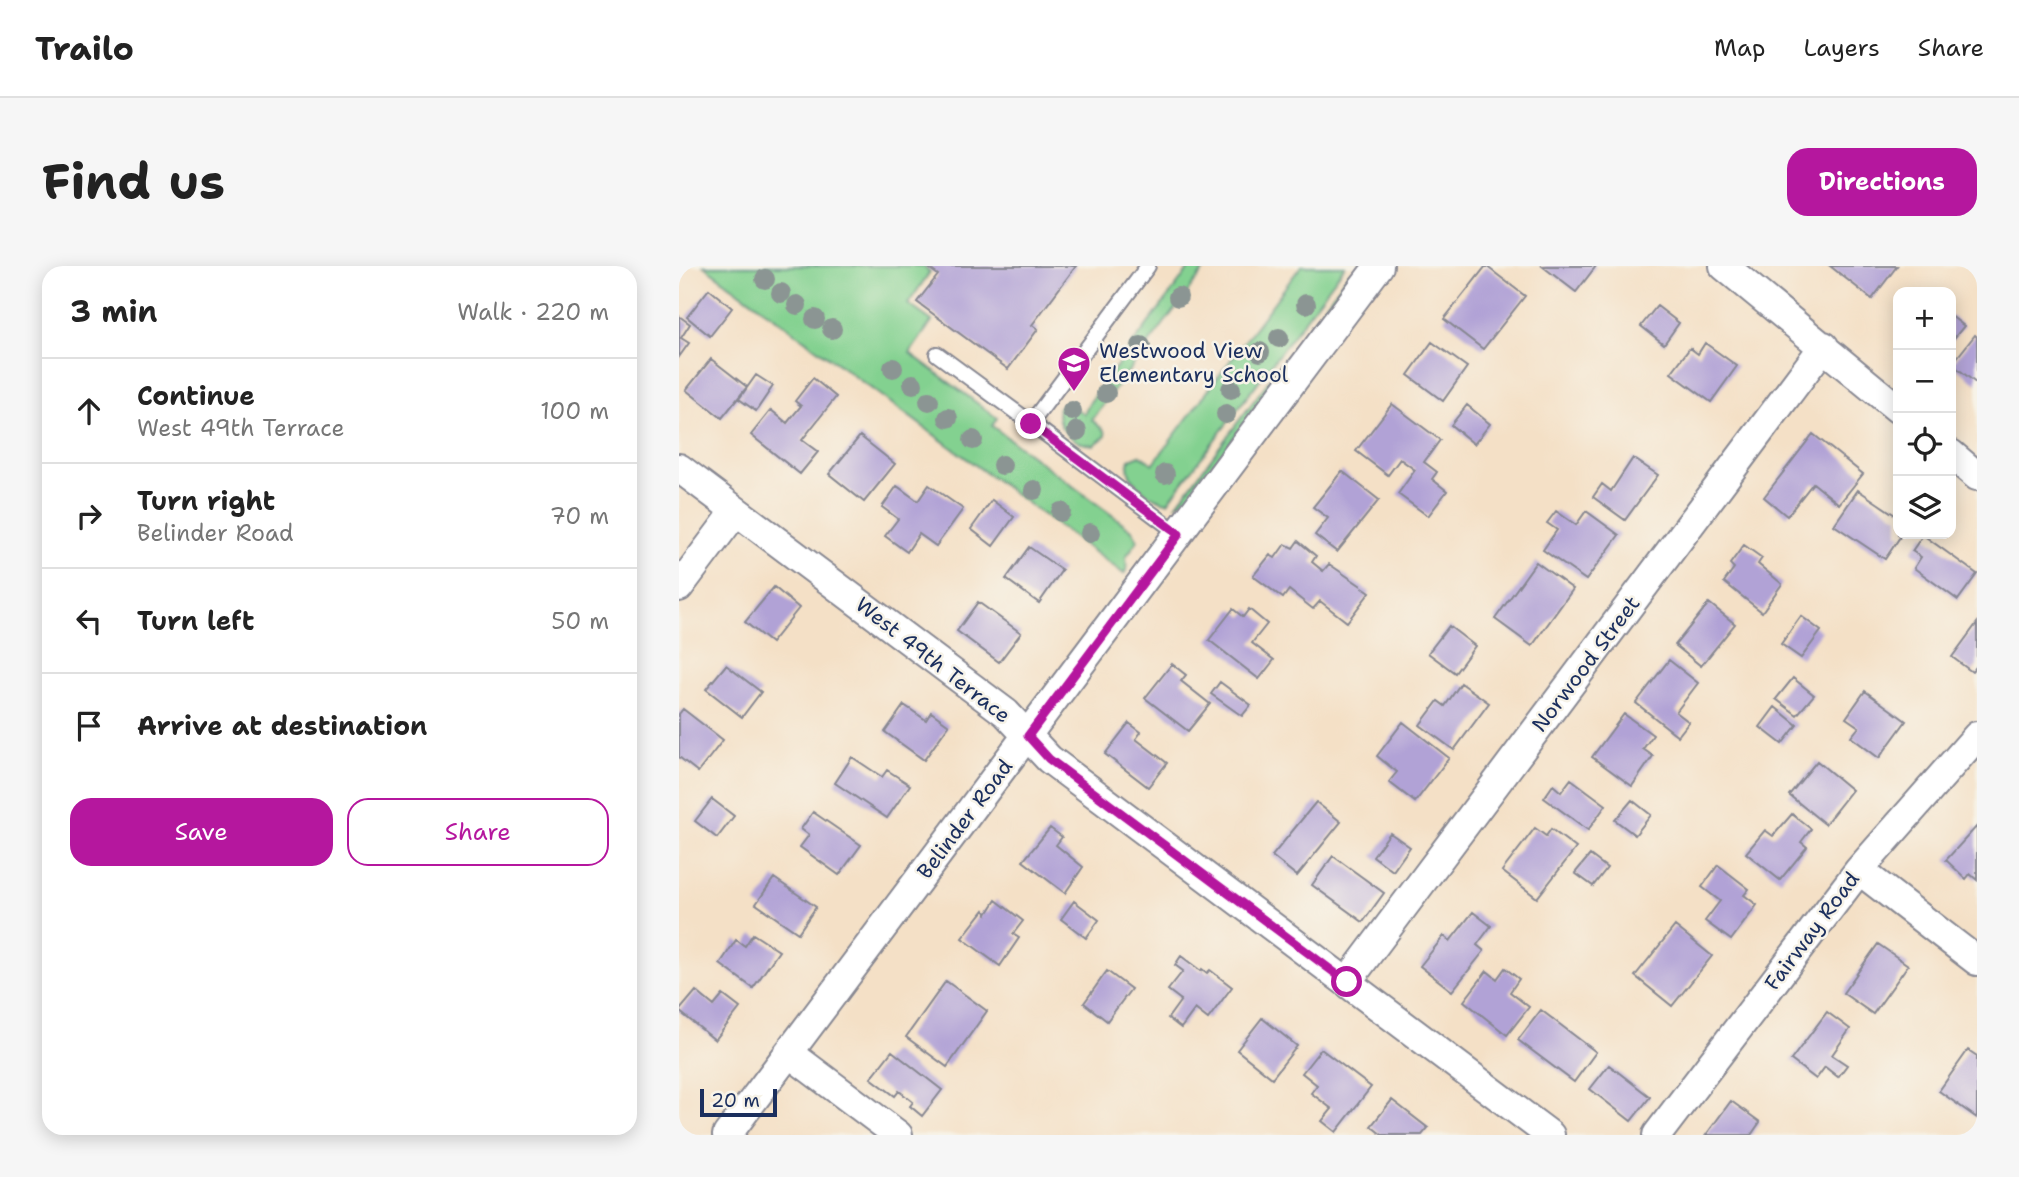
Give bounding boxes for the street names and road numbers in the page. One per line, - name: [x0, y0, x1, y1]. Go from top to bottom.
- street label: Norwood Street: [1526, 590, 1646, 738]
- street label: West 49th Terrace: [850, 591, 1016, 729]
- street label: Belinder Road: [911, 753, 1019, 885]
- street label: Fairway Road: [1758, 866, 1866, 996]

